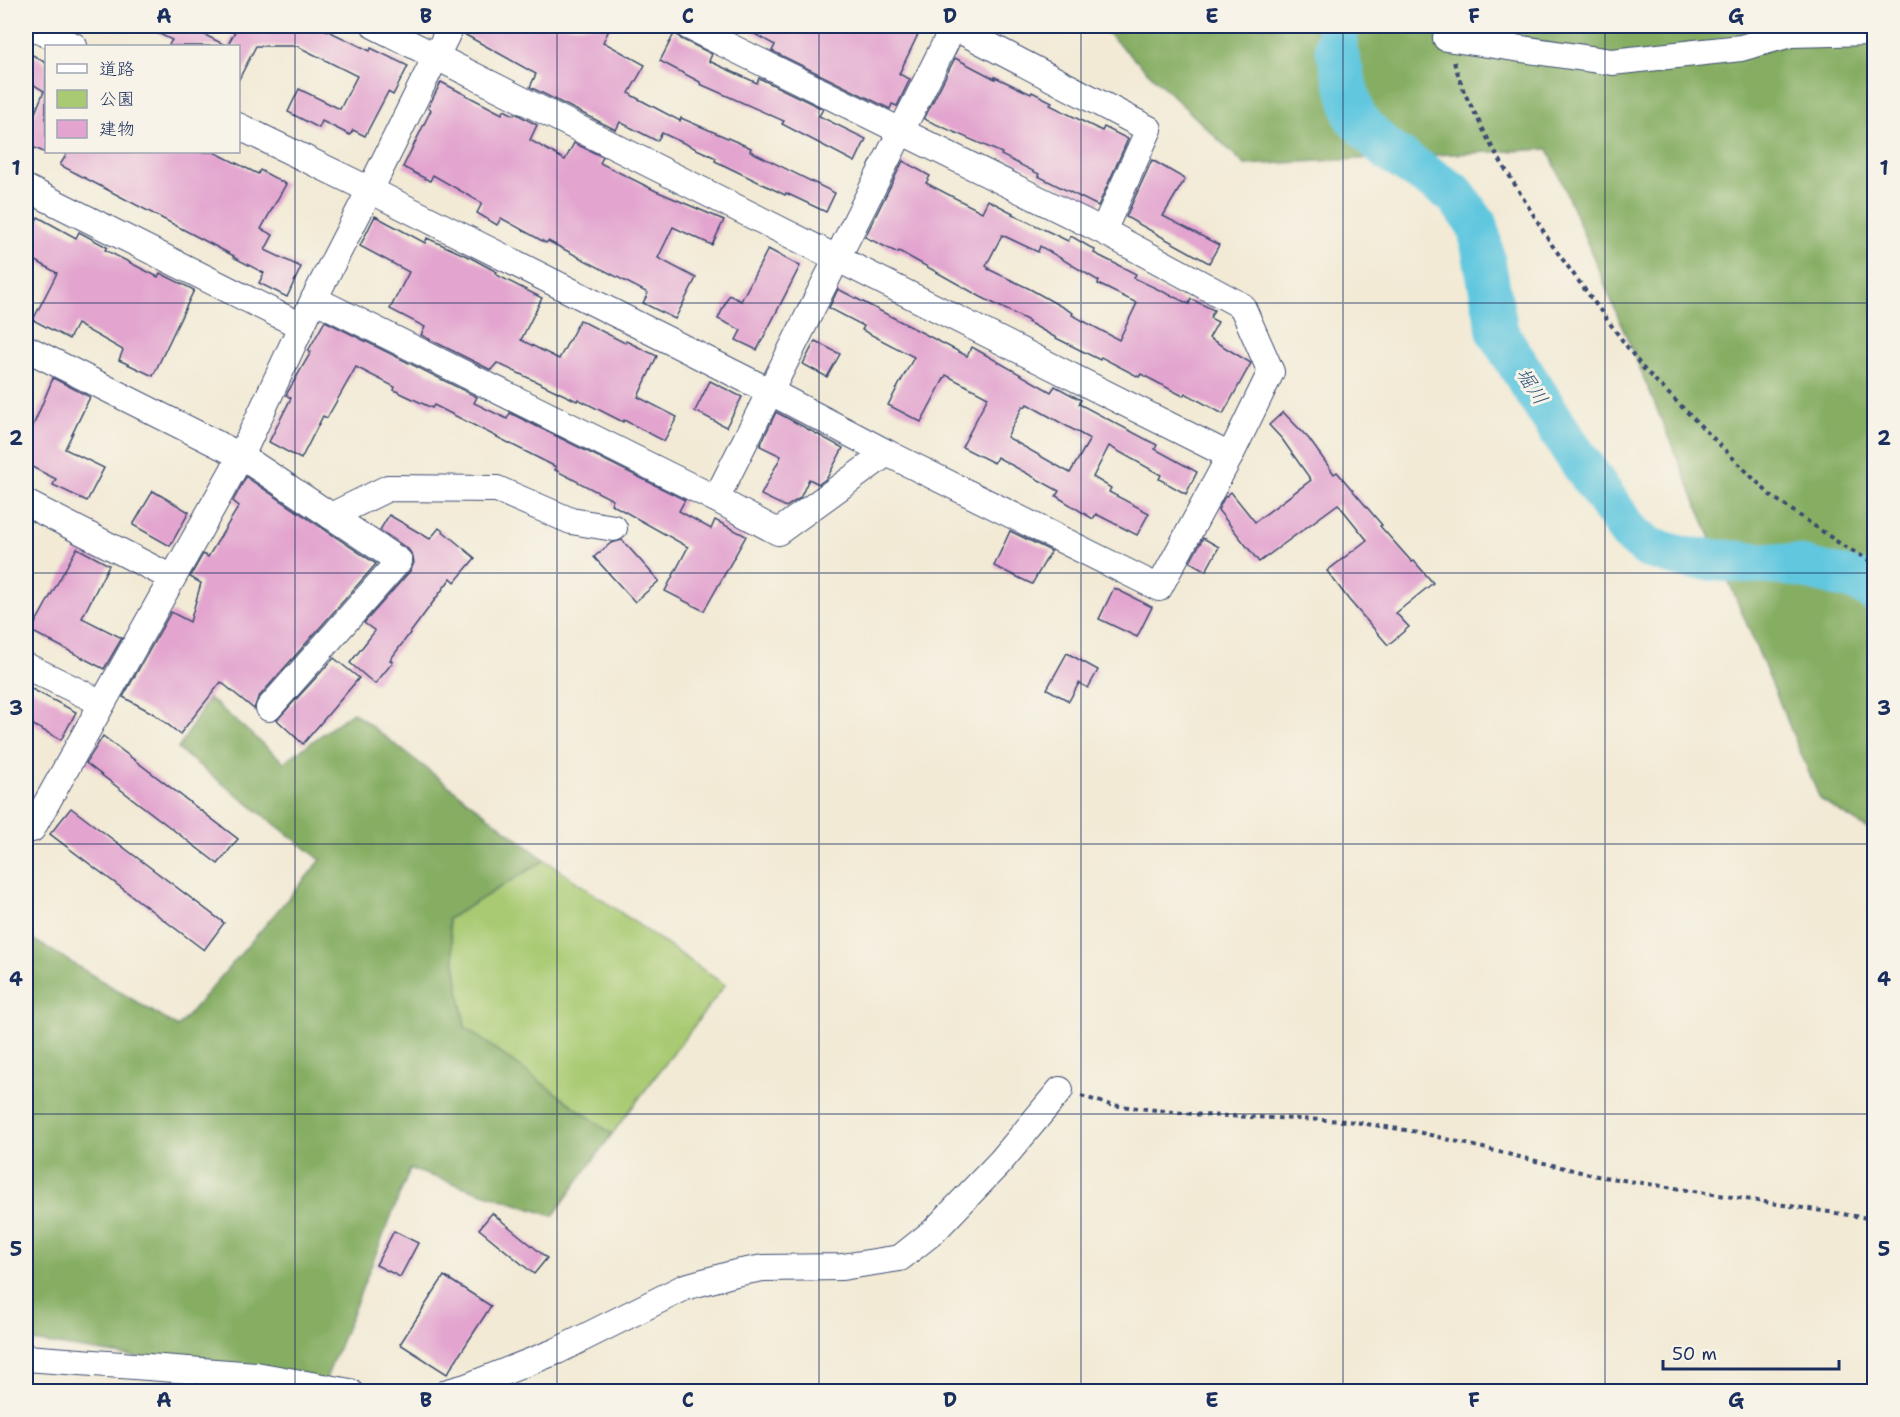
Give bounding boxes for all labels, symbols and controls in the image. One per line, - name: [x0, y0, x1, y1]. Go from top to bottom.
- text: A: [156, 3, 172, 29]
- text: B: [420, 3, 432, 29]
- text: C: [682, 3, 694, 29]
- text: D: [943, 3, 957, 29]
- text: E: [1205, 3, 1219, 29]
- text: F: [1468, 3, 1480, 29]
- text: G: [1728, 3, 1744, 29]
- legend: [45, 45, 240, 153]
- text: 道路: [99, 57, 135, 81]
- text: 公園: [99, 87, 135, 111]
- text: 建物: [99, 117, 135, 141]
- text: 1: [11, 155, 21, 181]
- text: 1: [1879, 155, 1889, 181]
- water label: 堀川: [1510, 362, 1554, 410]
- text: 2: [9, 425, 23, 451]
- text: 2: [1877, 425, 1891, 451]
- text: 3: [9, 695, 23, 721]
- text: 3: [1877, 695, 1891, 721]
- text: 4: [9, 966, 23, 992]
- text: 4: [1877, 966, 1891, 992]
- text: 5: [10, 1236, 22, 1262]
- text: 5: [1878, 1236, 1890, 1262]
- scale bar: [1663, 1333, 1838, 1371]
- text: 50 m: [1672, 1342, 1717, 1366]
- text: A: [156, 1387, 172, 1413]
- text: B: [420, 1387, 432, 1413]
- text: C: [682, 1387, 694, 1413]
- text: D: [943, 1387, 957, 1413]
- text: E: [1205, 1387, 1219, 1413]
- text: F: [1468, 1387, 1480, 1413]
- text: G: [1728, 1387, 1744, 1413]

